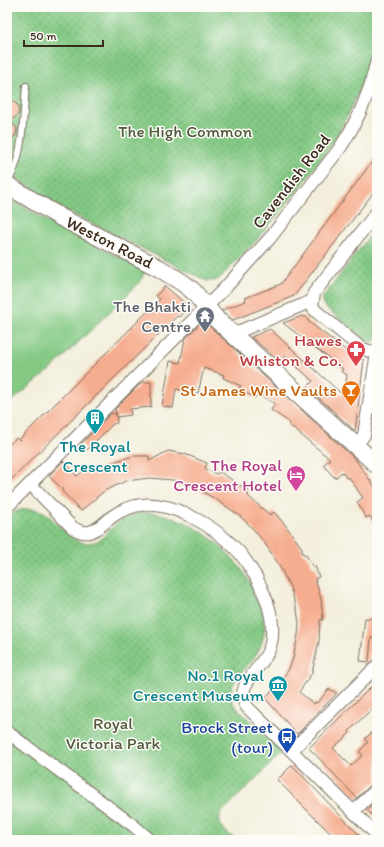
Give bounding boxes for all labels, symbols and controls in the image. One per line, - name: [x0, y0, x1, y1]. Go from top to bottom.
- scale bar: [24, 22, 103, 48]
- text: 50 m: [30, 29, 56, 43]
- park label: The High Common: [118, 121, 252, 141]
- street label: Cavendish Road: [248, 129, 335, 232]
- street label: Weston Road: [63, 211, 158, 273]
- place label: The Bhakti Centre: [113, 296, 191, 336]
- temple icon: The Bhakti Centre: [194, 305, 216, 333]
- place label: Hawes Whiston & Co.: [239, 330, 342, 370]
- pharmacy icon: Hawes Whiston & Co.: [345, 339, 367, 367]
- bar icon: St James Wine Vaults: [340, 379, 362, 407]
- place label: St James Wine Vaults: [180, 380, 337, 400]
- building icon: The Royal Crescent: [84, 407, 106, 435]
- place label: The Royal Crescent: [59, 436, 131, 476]
- place label: The Royal Crescent Hotel: [173, 455, 282, 495]
- hotel icon: The Royal Crescent Hotel: [285, 464, 307, 492]
- place label: No.1 Royal Crescent Museum: [133, 665, 264, 705]
- museum icon: No.1 Royal Crescent Museum: [267, 674, 289, 702]
- park label: Royal Victoria Park: [66, 713, 161, 753]
- place label: Brock Street (tour): [181, 717, 273, 757]
- bus stop icon: Brock Street (tour): [276, 726, 298, 754]

